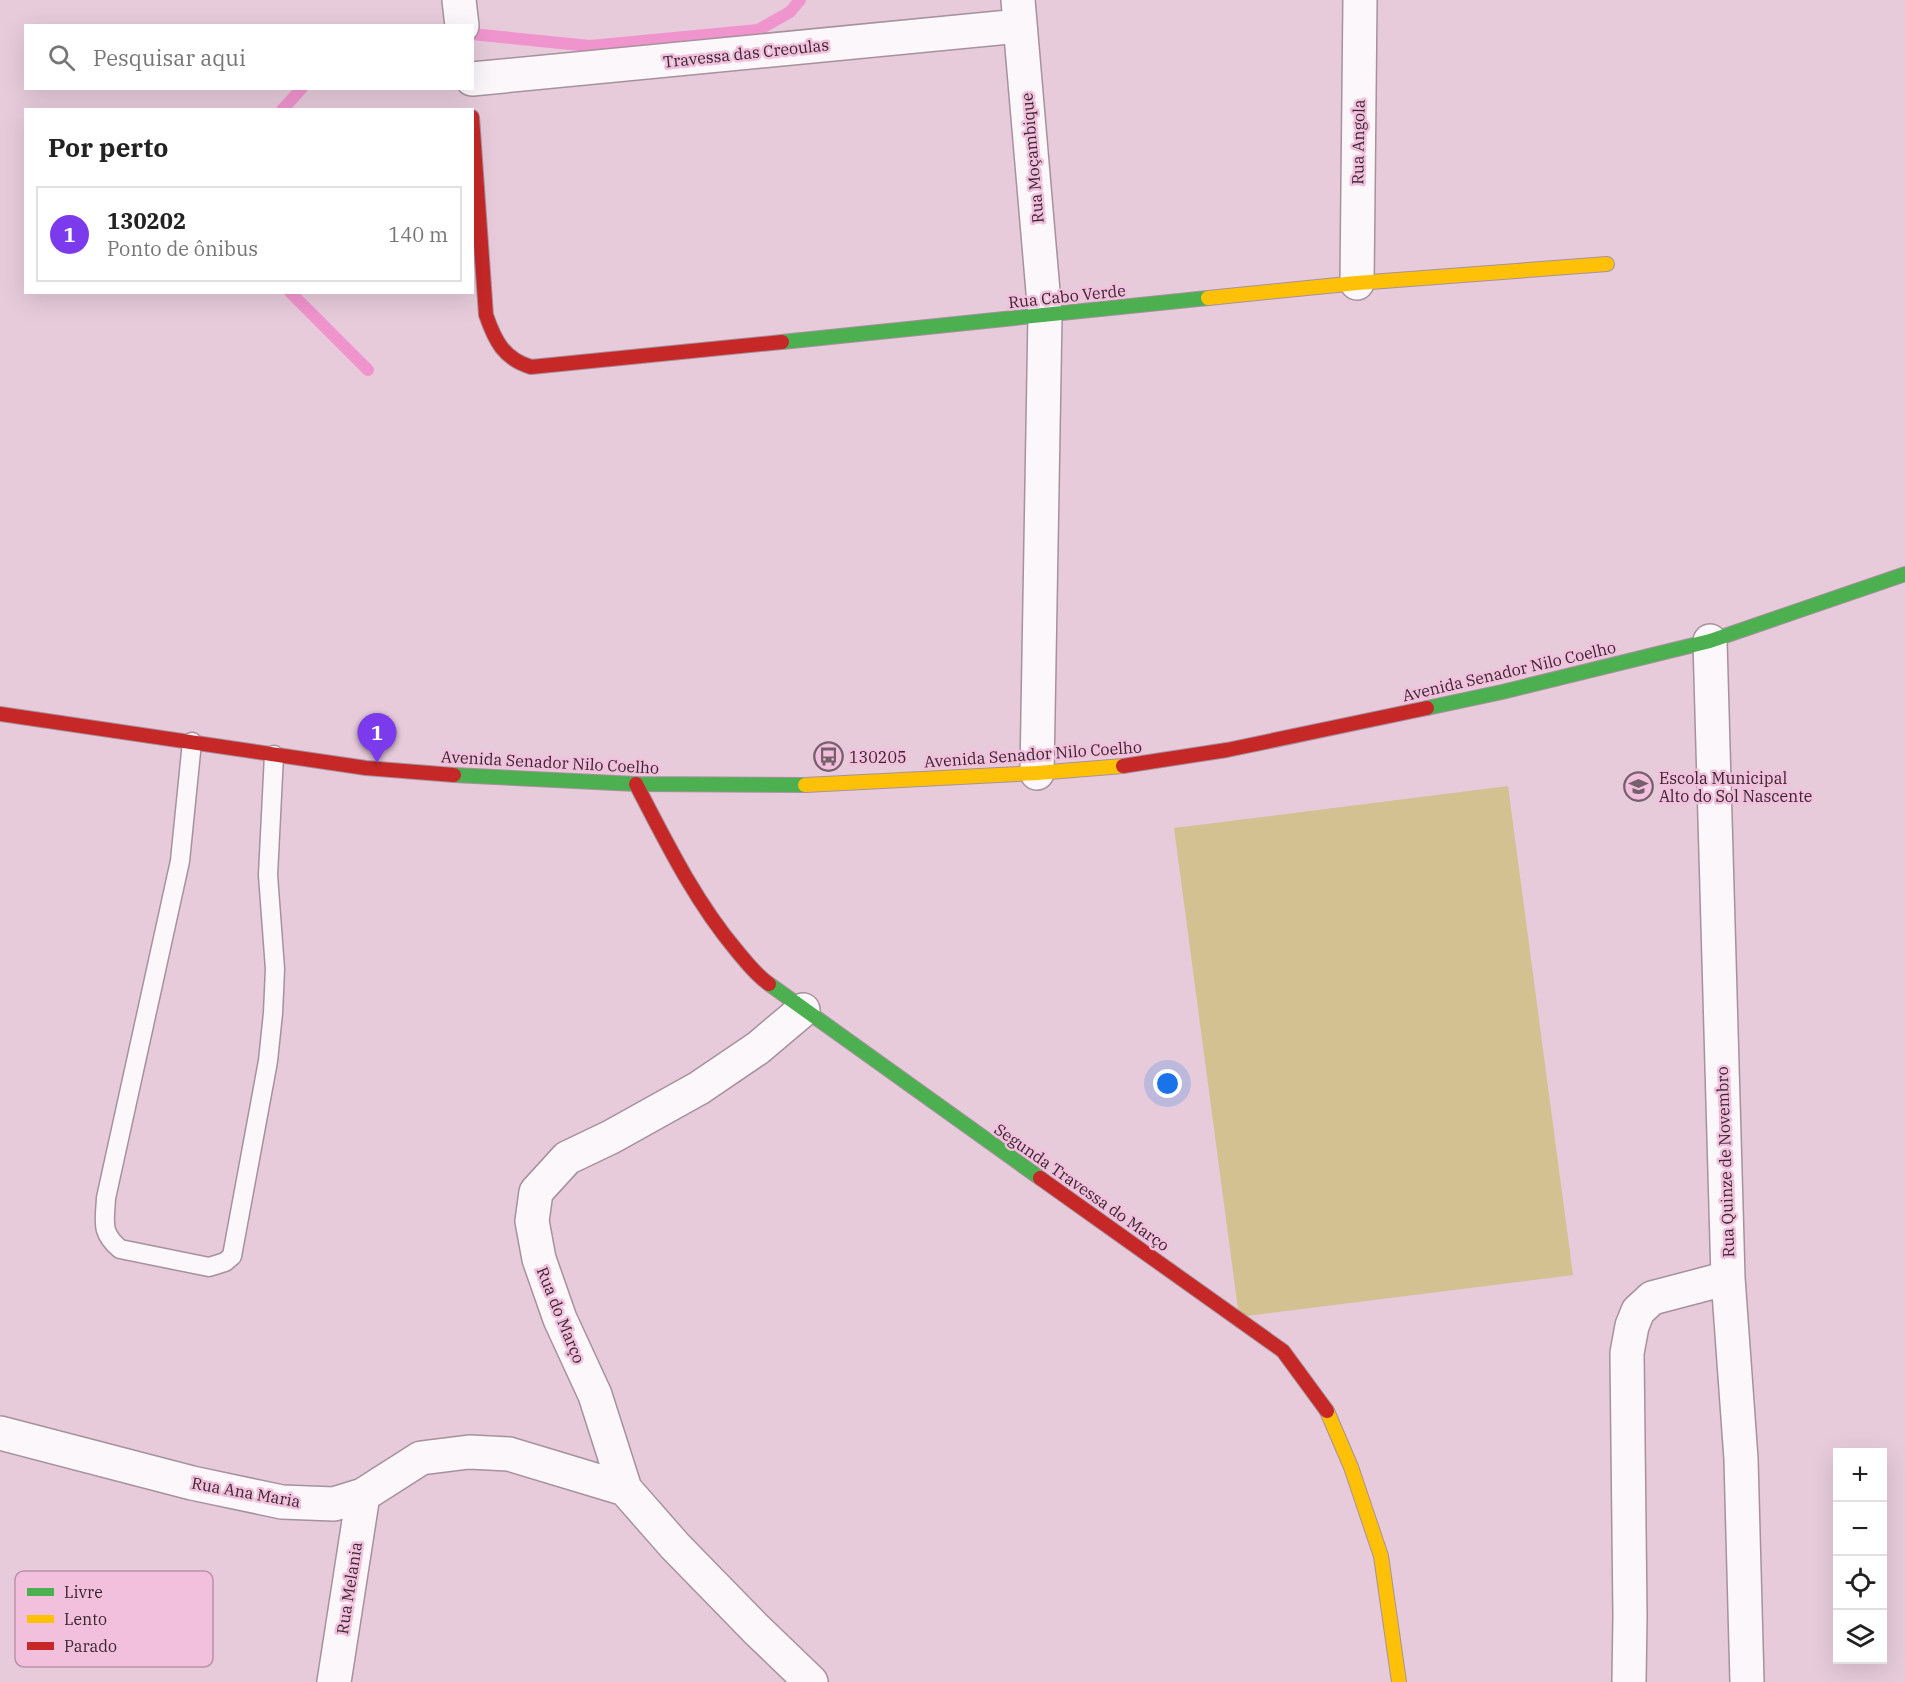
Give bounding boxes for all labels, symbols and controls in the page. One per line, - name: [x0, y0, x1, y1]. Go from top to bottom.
- search box: [24, 24, 474, 90]
- street label: Travessa das Creoulas: [662, 34, 830, 72]
- icon: search: [45, 41, 78, 74]
- text: Pesquisar aqui: [93, 43, 246, 72]
- street label: Rua Moçambique: [1016, 92, 1048, 224]
- street label: Rua Angola: [1347, 99, 1369, 185]
- text: Por perto: [48, 130, 168, 164]
- text: 130202: [107, 206, 186, 235]
- text: 1: [64, 221, 76, 248]
- text: 140 m: [388, 221, 448, 248]
- text: Ponto de ônibus: [107, 235, 258, 262]
- street label: Rua Cabo Verde: [1007, 280, 1127, 312]
- street label: Avenida Senador Nilo Coelho: [1400, 637, 1618, 705]
- pin: 1: [358, 714, 397, 763]
- street label: Avenida Senador Nilo Coelho: [923, 736, 1143, 772]
- bus stop icon: 130205: [812, 741, 844, 773]
- street label: Avenida Senador Nilo Coelho: [440, 746, 660, 778]
- place label: 130205: [849, 747, 907, 767]
- place label: Escola Municipal Alto do Sol Nascente: [1659, 768, 1812, 806]
- school or university icon: Escola Municipal Alto do Sol Nascente: [1622, 771, 1654, 803]
- street label: Rua Quinze de Novembro: [1712, 1066, 1738, 1258]
- your location: [1153, 1069, 1182, 1098]
- street label: Segunda Travessa do Março: [991, 1119, 1173, 1255]
- street label: Rua do Março: [533, 1264, 589, 1366]
- map controls: [1833, 1448, 1887, 1664]
- button: +: [1833, 1448, 1887, 1502]
- street label: Rua Ana Maria: [190, 1473, 302, 1511]
- button: −: [1833, 1502, 1887, 1556]
- street label: Rua Melania: [332, 1540, 366, 1636]
- button: locate: [1833, 1556, 1887, 1610]
- legend: [15, 1571, 213, 1667]
- text: Livre: [64, 1582, 103, 1602]
- text: Lento: [64, 1609, 107, 1629]
- button: layers: [1833, 1610, 1887, 1664]
- text: Parado: [64, 1636, 117, 1656]

